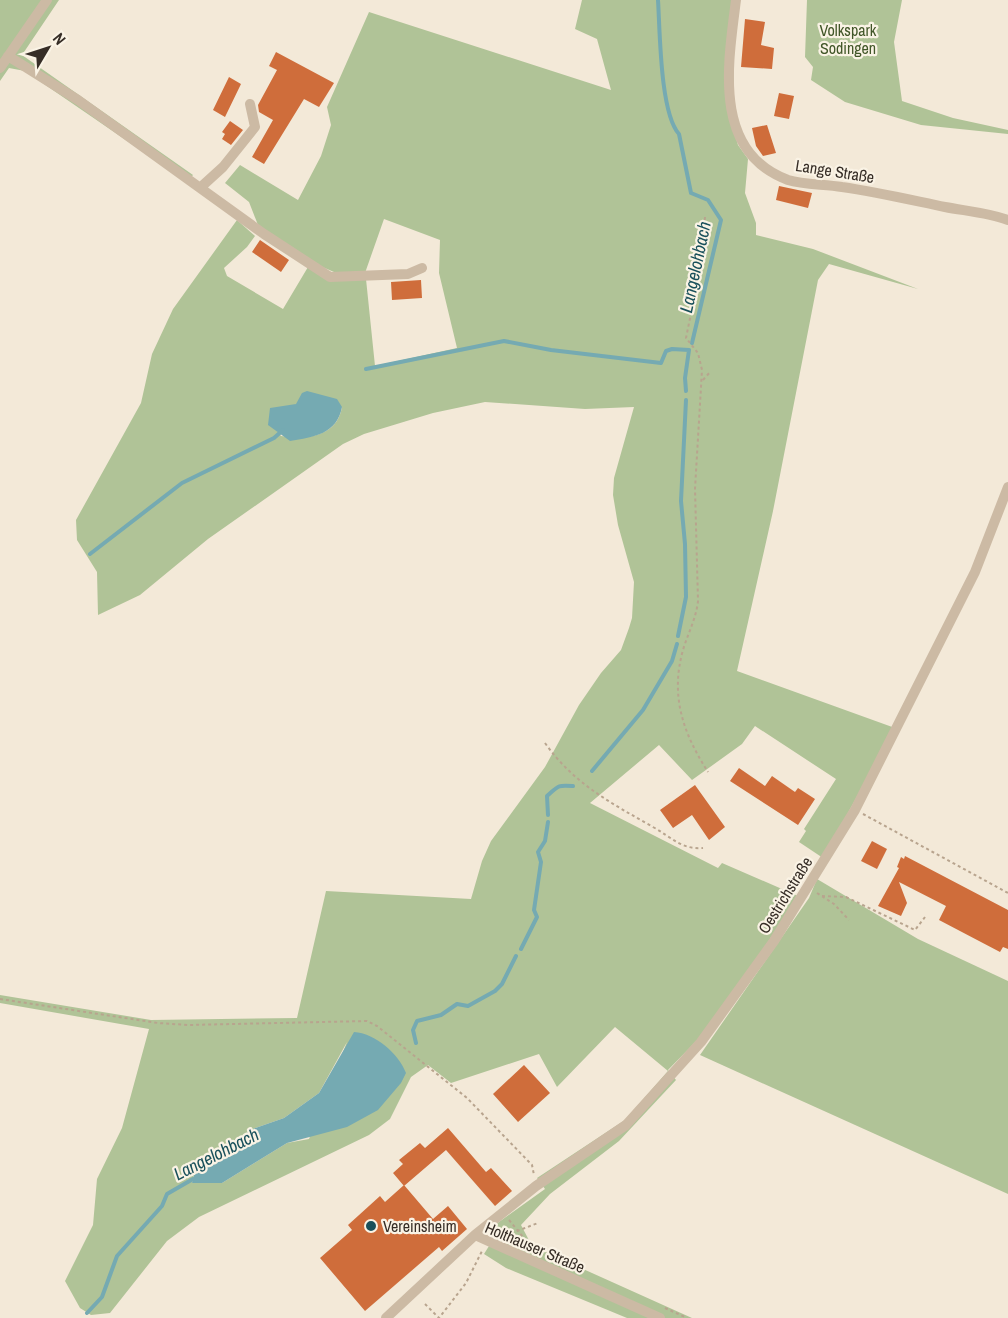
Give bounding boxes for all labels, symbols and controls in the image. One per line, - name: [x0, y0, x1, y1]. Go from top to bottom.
- north arrow: [18, 18, 78, 78]
- park label: Volkspark Sodingen: [820, 19, 877, 59]
- text: N: [48, 28, 71, 49]
- street label: Lange Straße: [794, 154, 876, 188]
- water label: Langelohbach: [673, 219, 717, 315]
- street label: Oestrichstraße: [753, 852, 817, 938]
- water label: Langelohbach: [169, 1122, 263, 1186]
- place label: Vereinsheim: [383, 1215, 457, 1237]
- street label: Holthauser Straße: [482, 1216, 588, 1278]
- marker: Vereinsheim: [364, 1219, 378, 1233]

